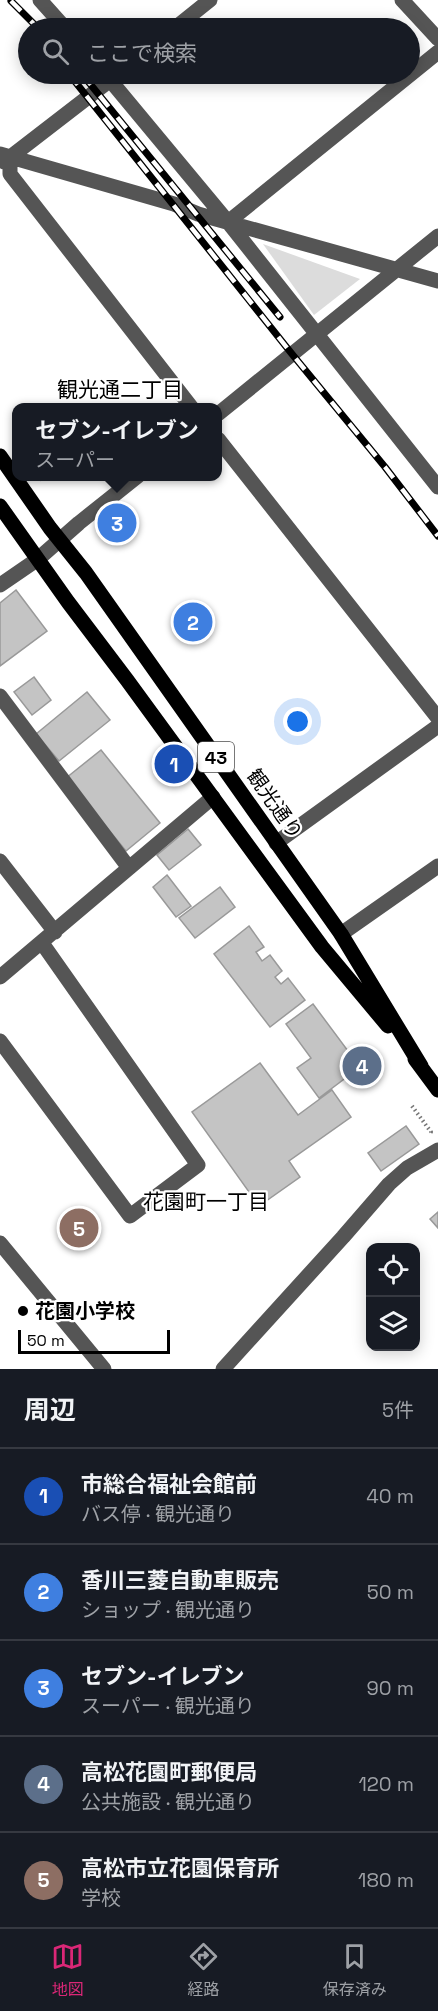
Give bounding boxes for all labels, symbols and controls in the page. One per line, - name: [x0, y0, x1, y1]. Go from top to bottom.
- search box: [18, 18, 420, 84]
- icon: search: [39, 35, 72, 68]
- text: ここで検索: [87, 39, 197, 67]
- district label: 観光通二丁目: [57, 376, 183, 403]
- popup: [12, 403, 222, 481]
- text: セブン-イレブン: [35, 416, 199, 444]
- text: スーパー: [35, 447, 115, 473]
- pin: 3: [98, 500, 136, 546]
- pin: 2: [174, 600, 212, 644]
- your location: [283, 707, 312, 736]
- pin: 1: [154, 742, 194, 786]
- road number: 43: [198, 742, 234, 772]
- street label: 観光通り: [241, 764, 309, 844]
- pin: 4: [342, 1044, 382, 1088]
- district label: 花園町一丁目: [143, 1188, 269, 1215]
- pin: 5: [60, 1206, 98, 1250]
- map controls: [366, 1243, 420, 1351]
- button: locate: [366, 1243, 420, 1297]
- button: layers: [366, 1297, 420, 1351]
- place label: 花園小学校: [35, 1298, 135, 1324]
- marker: 花園小学校: [16, 1304, 30, 1318]
- scale bar: [18, 1327, 170, 1354]
- text: 50 m: [27, 1330, 65, 1351]
- text: 周辺: [24, 1393, 76, 1427]
- text: 5件: [382, 1397, 414, 1423]
- text: 市総合福祉会館前: [81, 1470, 257, 1498]
- text: 1: [39, 1483, 48, 1509]
- text: 40 m: [366, 1483, 414, 1509]
- text: バス停 · 観光通り: [81, 1501, 235, 1527]
- text: 香川三菱自動車販売: [81, 1566, 279, 1594]
- text: 2: [38, 1579, 49, 1605]
- text: 50 m: [367, 1579, 414, 1605]
- text: ショップ · 観光通り: [81, 1597, 255, 1623]
- text: セブン-イレブン: [81, 1662, 245, 1690]
- text: 3: [37, 1675, 50, 1701]
- text: 90 m: [367, 1675, 414, 1701]
- text: スーパー · 観光通り: [81, 1693, 255, 1719]
- text: 高松花園町郵便局: [81, 1758, 257, 1786]
- text: 4: [37, 1771, 50, 1797]
- text: 120 m: [358, 1771, 414, 1797]
- text: 公共施設 · 観光通り: [81, 1789, 255, 1815]
- text: 高松市立花園保育所: [81, 1854, 279, 1882]
- text: 5: [38, 1867, 50, 1893]
- text: 180 m: [358, 1867, 414, 1893]
- text: 学校: [81, 1885, 121, 1911]
- tab: 地図: [51, 1940, 84, 2000]
- tab: 経路: [187, 1940, 220, 2000]
- tab: 保存済み: [323, 1940, 387, 2000]

